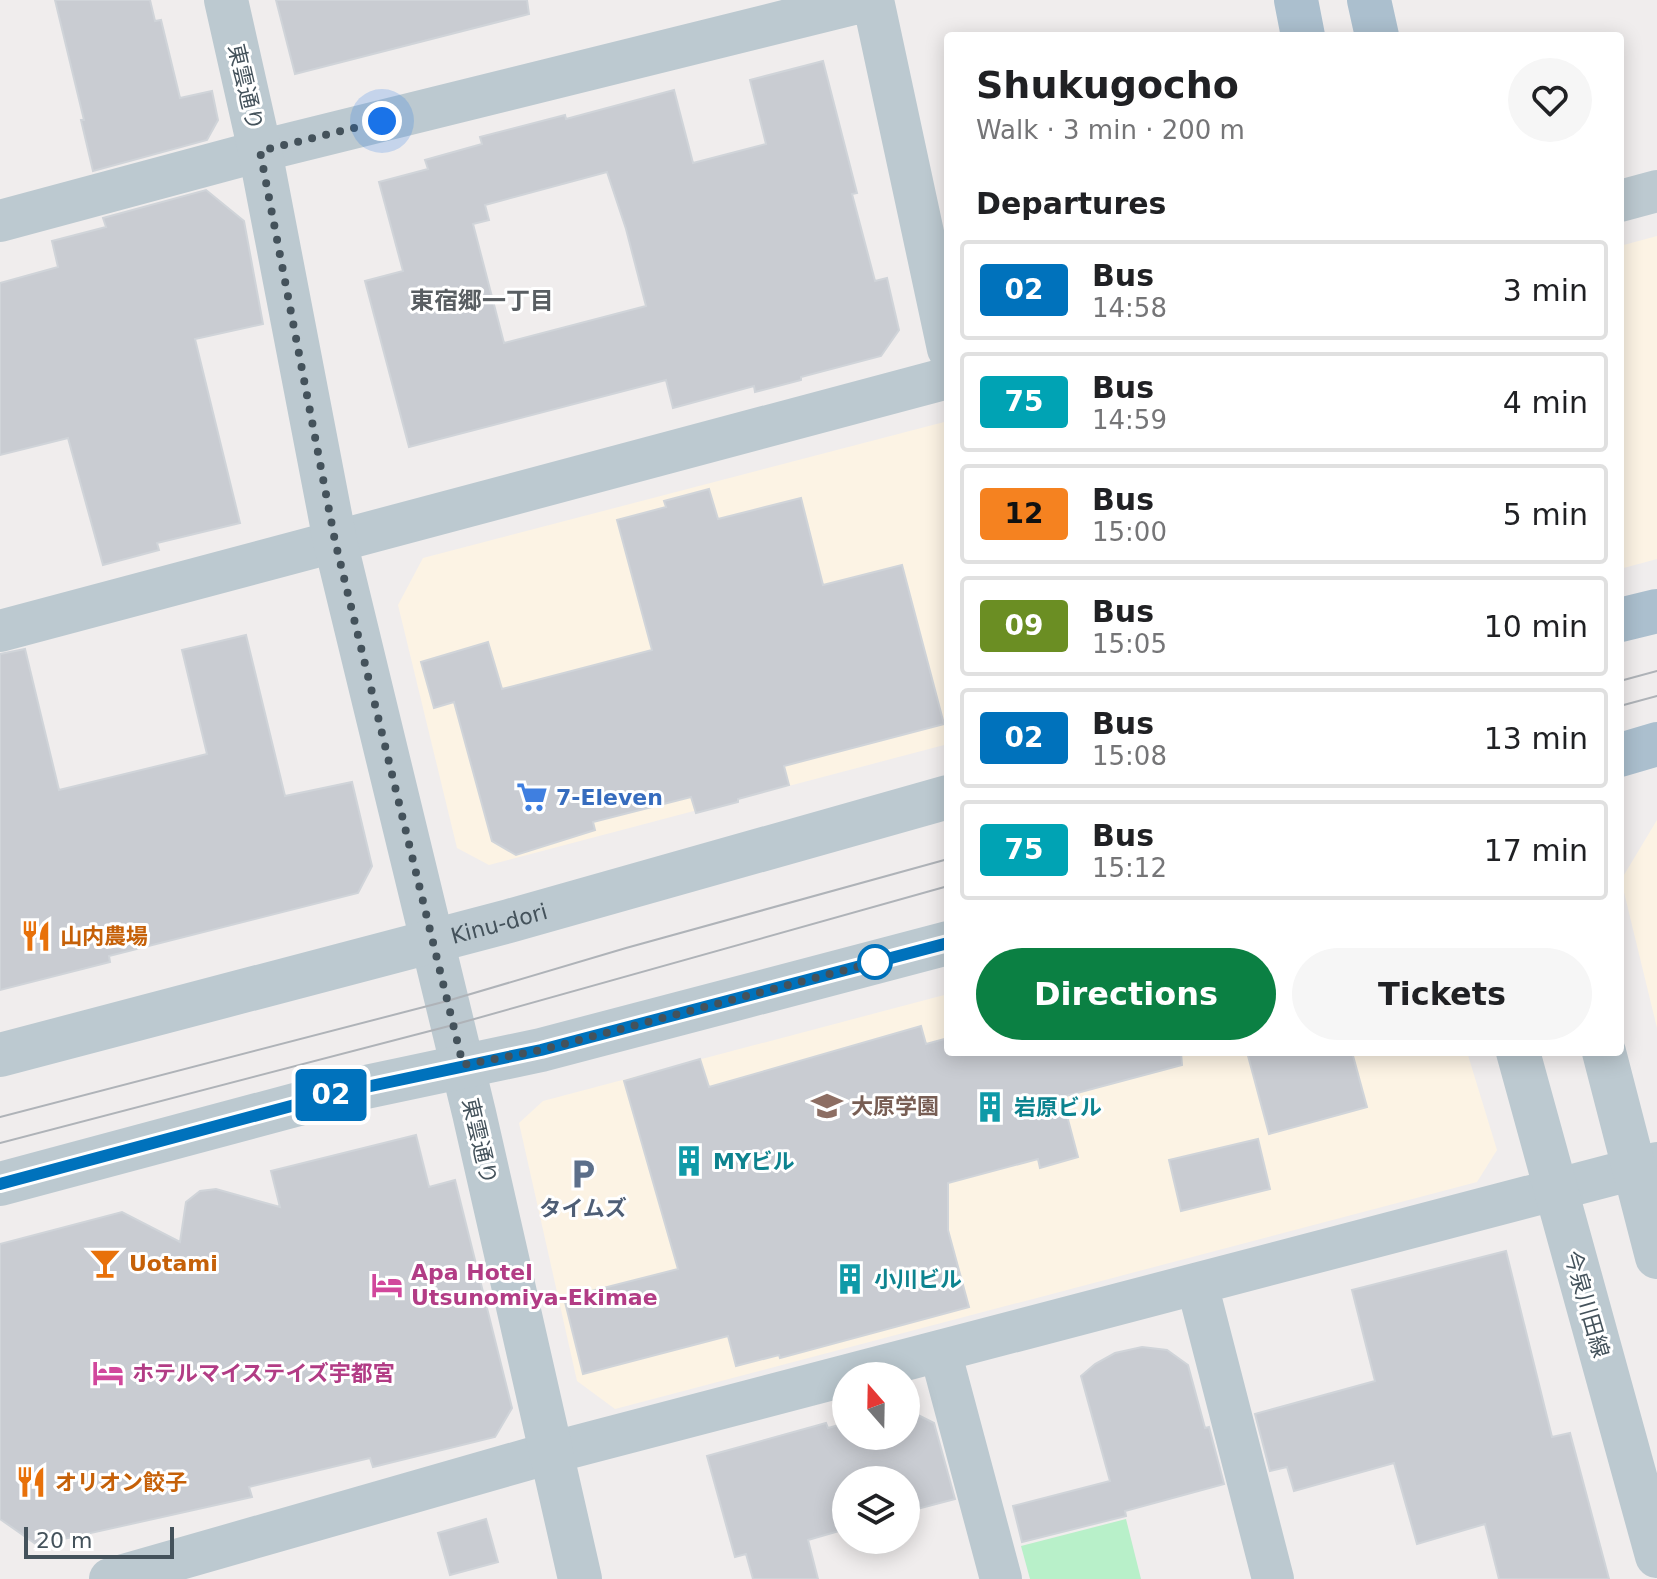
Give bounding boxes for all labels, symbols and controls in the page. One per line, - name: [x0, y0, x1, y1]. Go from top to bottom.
- street label: 東雲通り: [223, 41, 268, 133]
- button: heart: [1508, 58, 1592, 142]
- text: Shukugocho: [976, 63, 1239, 107]
- your location: [362, 101, 402, 141]
- text: Walk · 3 min · 200 m: [976, 115, 1245, 145]
- text: Departures: [976, 186, 1166, 221]
- text: Bus: [1092, 258, 1154, 293]
- text: 02: [1005, 273, 1043, 306]
- text: 3 min: [1503, 273, 1588, 308]
- district label: 東宿郷一丁目: [410, 287, 554, 315]
- text: 14:58: [1092, 293, 1167, 323]
- text: Bus: [1092, 370, 1154, 405]
- text: 75: [1005, 385, 1043, 418]
- text: 4 min: [1503, 385, 1588, 420]
- text: 14:59: [1092, 405, 1167, 435]
- text: Bus: [1092, 482, 1154, 517]
- text: 12: [1005, 497, 1043, 530]
- text: 5 min: [1503, 497, 1588, 532]
- text: 15:00: [1092, 517, 1167, 547]
- text: Bus: [1092, 594, 1154, 629]
- text: 09: [1005, 609, 1043, 642]
- text: 10 min: [1484, 609, 1588, 644]
- text: 15:05: [1092, 629, 1167, 659]
- text: Bus: [1092, 706, 1154, 741]
- text: 02: [1005, 721, 1043, 754]
- text: 13 min: [1484, 721, 1588, 756]
- text: 15:08: [1092, 741, 1167, 771]
- supermarket icon: 7-Eleven: [515, 780, 549, 814]
- place label: 7-Eleven: [556, 785, 663, 810]
- text: Bus: [1092, 818, 1154, 853]
- text: 75: [1005, 833, 1043, 866]
- text: 17 min: [1484, 833, 1588, 868]
- text: 15:12: [1092, 853, 1167, 883]
- street label: Kinu-dori: [448, 899, 550, 949]
- restaurant icon: 山内農場: [19, 919, 53, 953]
- place label: 山内農場: [60, 924, 148, 949]
- unlabelled marker: [858, 945, 892, 979]
- button: Directions: [976, 948, 1276, 1040]
- button: Tickets: [1292, 948, 1592, 1040]
- line badge: 02: [295, 1069, 367, 1121]
- text: 02: [312, 1078, 350, 1111]
- school or university icon: 大原学園: [810, 1089, 844, 1123]
- building icon: 岩原ビル: [973, 1090, 1007, 1124]
- place label: 大原学園: [851, 1094, 939, 1119]
- street label: 東雲通り: [457, 1095, 502, 1187]
- place label: 岩原ビル: [1014, 1095, 1102, 1120]
- building icon: MYビル: [672, 1144, 706, 1178]
- place label: MYビル: [713, 1149, 795, 1174]
- parking icon: タイムズ: [566, 1157, 600, 1191]
- place label: タイムズ: [539, 1196, 627, 1221]
- bar icon: Uotami: [88, 1246, 122, 1280]
- street label: 今泉川田線: [1559, 1248, 1614, 1360]
- place label: Uotami: [129, 1251, 218, 1276]
- place label: Apa Hotel Utsunomiya-Ekimae: [411, 1260, 658, 1310]
- building icon: 小川ビル: [833, 1262, 867, 1296]
- place label: 小川ビル: [874, 1267, 962, 1292]
- hotel icon: Apa Hotel Utsunomiya-Ekimae: [370, 1268, 404, 1302]
- hotel icon: ホテルマイステイズ宇都宮: [91, 1356, 125, 1390]
- place label: ホテルマイステイズ宇都宮: [132, 1361, 395, 1386]
- north arrow: [832, 1362, 920, 1450]
- map controls: [832, 1362, 920, 1554]
- restaurant icon: オリオン餃子: [14, 1465, 48, 1499]
- button: layers: [832, 1466, 920, 1554]
- place label: オリオン餃子: [55, 1470, 187, 1495]
- scale bar: [24, 1523, 174, 1559]
- text: 20 m: [36, 1528, 92, 1553]

